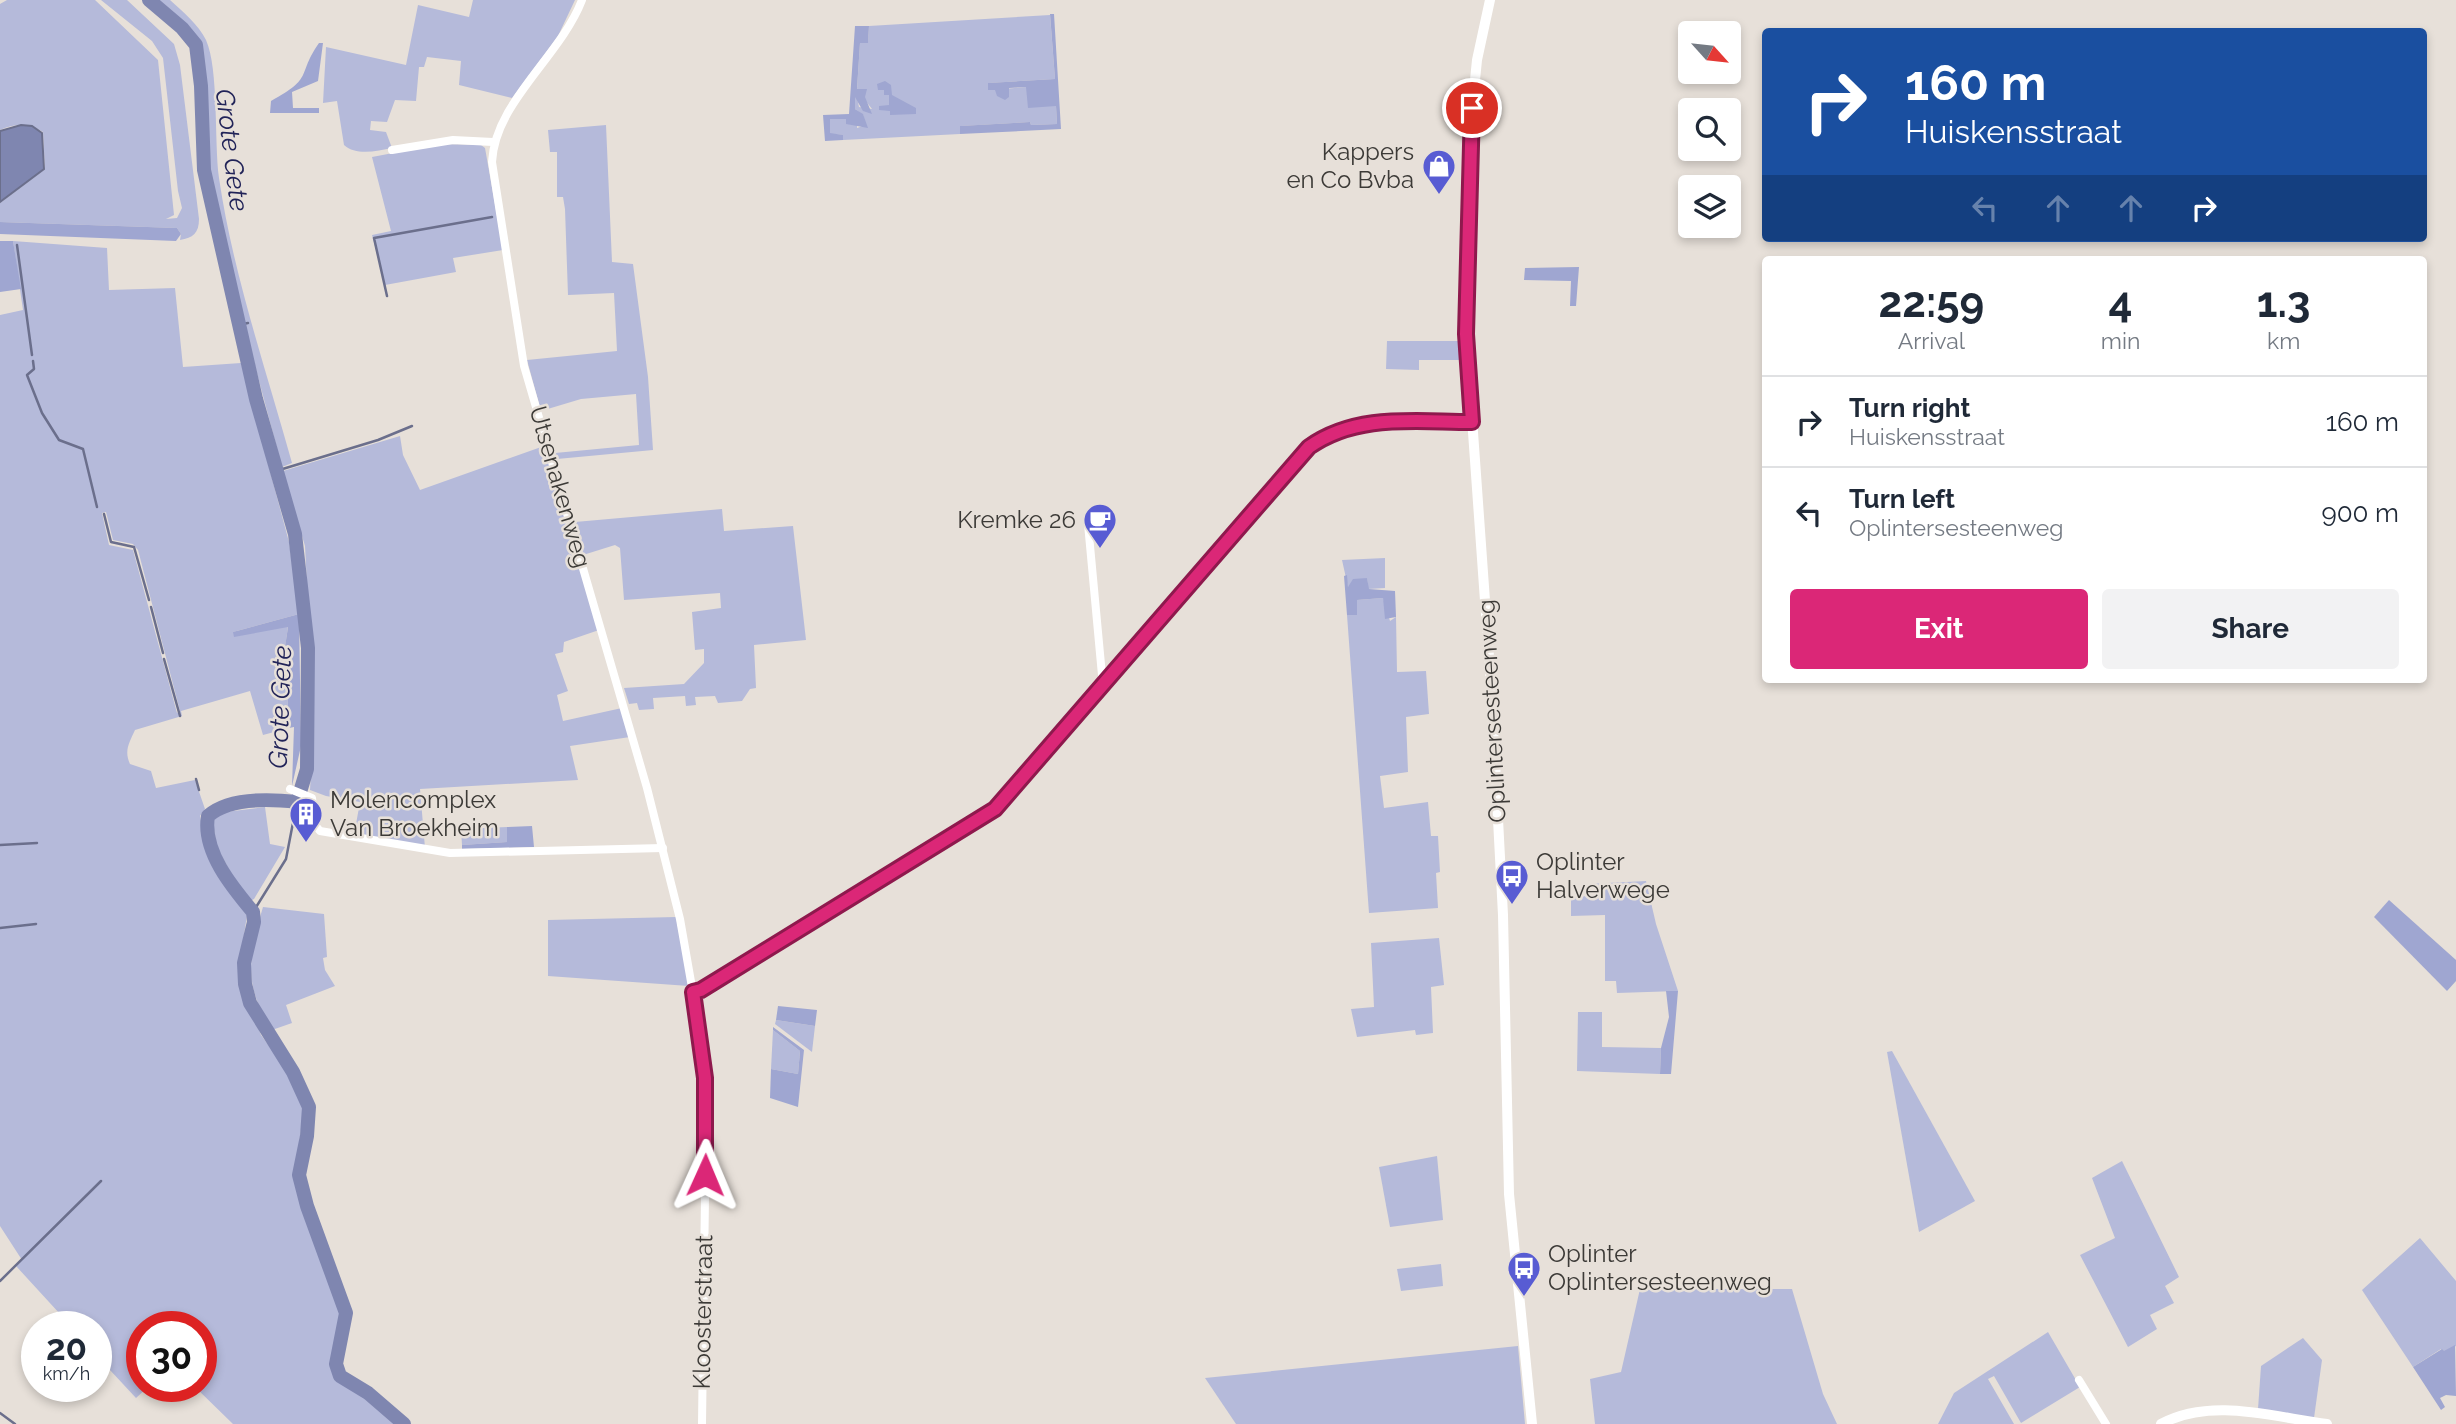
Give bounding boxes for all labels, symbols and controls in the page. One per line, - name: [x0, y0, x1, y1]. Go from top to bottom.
- north arrow: [1678, 21, 1741, 84]
- map controls: [1678, 21, 1741, 238]
- text: 160 m: [1905, 54, 2046, 111]
- icon: right: [1790, 56, 1881, 147]
- pin: [1442, 78, 1502, 138]
- water label: Grote Gete: [210, 87, 254, 213]
- icon: arrive: [1453, 89, 1491, 127]
- button: search: [1678, 98, 1741, 161]
- text: Huiskensstraat: [1905, 113, 2122, 150]
- place label: Kappers en Co Bvba: [1286, 137, 1414, 194]
- shop icon: Kappers en Co Bvba: [1420, 147, 1458, 196]
- button: layers: [1678, 175, 1741, 238]
- icon: left: [1966, 189, 2004, 227]
- icon: ahead: [2039, 189, 2077, 227]
- icon: ahead: [2112, 189, 2150, 227]
- icon: right: [2185, 189, 2223, 227]
- text: 22:59: [1879, 278, 1984, 327]
- text: 4: [2109, 278, 2133, 327]
- text: 1.3: [2257, 278, 2310, 327]
- text: Arrival: [1898, 327, 1965, 354]
- text: min: [2101, 327, 2140, 354]
- text: km: [2267, 327, 2300, 354]
- text: Turn right: [1849, 393, 1970, 423]
- street label: Utsenakenweg: [524, 403, 597, 571]
- icon: right: [1790, 403, 1828, 441]
- text: 160 m: [2326, 407, 2399, 437]
- text: Huiskensstraat: [1849, 423, 2005, 450]
- text: Turn left: [1849, 484, 1955, 514]
- icon: left: [1790, 494, 1828, 532]
- text: 900 m: [2321, 498, 2399, 528]
- cafe icon: Kremke 26: [1081, 501, 1119, 550]
- place label: Kremke 26: [957, 505, 1076, 534]
- text: Oplintersesteenweg: [1849, 514, 2063, 541]
- button: Exit: [1790, 589, 2088, 669]
- button: Share: [2102, 589, 2399, 669]
- street label: Oplintersesteenweg: [1471, 599, 1512, 823]
- water label: Grote Gete: [263, 645, 297, 769]
- place label: Molencomplex Van Broekheim: [330, 785, 499, 842]
- building icon: Molencomplex Van Broekheim: [287, 795, 325, 844]
- place label: Oplinter Halverwege: [1536, 847, 1670, 904]
- bus stop icon: Oplinter Halverwege: [1493, 857, 1531, 906]
- position arrow: [668, 1138, 742, 1212]
- street label: Kloosterstraat: [687, 1234, 718, 1390]
- place label: Oplinter Oplintersesteenweg: [1548, 1239, 1772, 1296]
- bus stop icon: Oplinter Oplintersesteenweg: [1505, 1249, 1543, 1298]
- speed limit sign: 30: [126, 1311, 217, 1402]
- text: 20: [46, 1327, 87, 1368]
- text: km/h: [43, 1363, 90, 1384]

